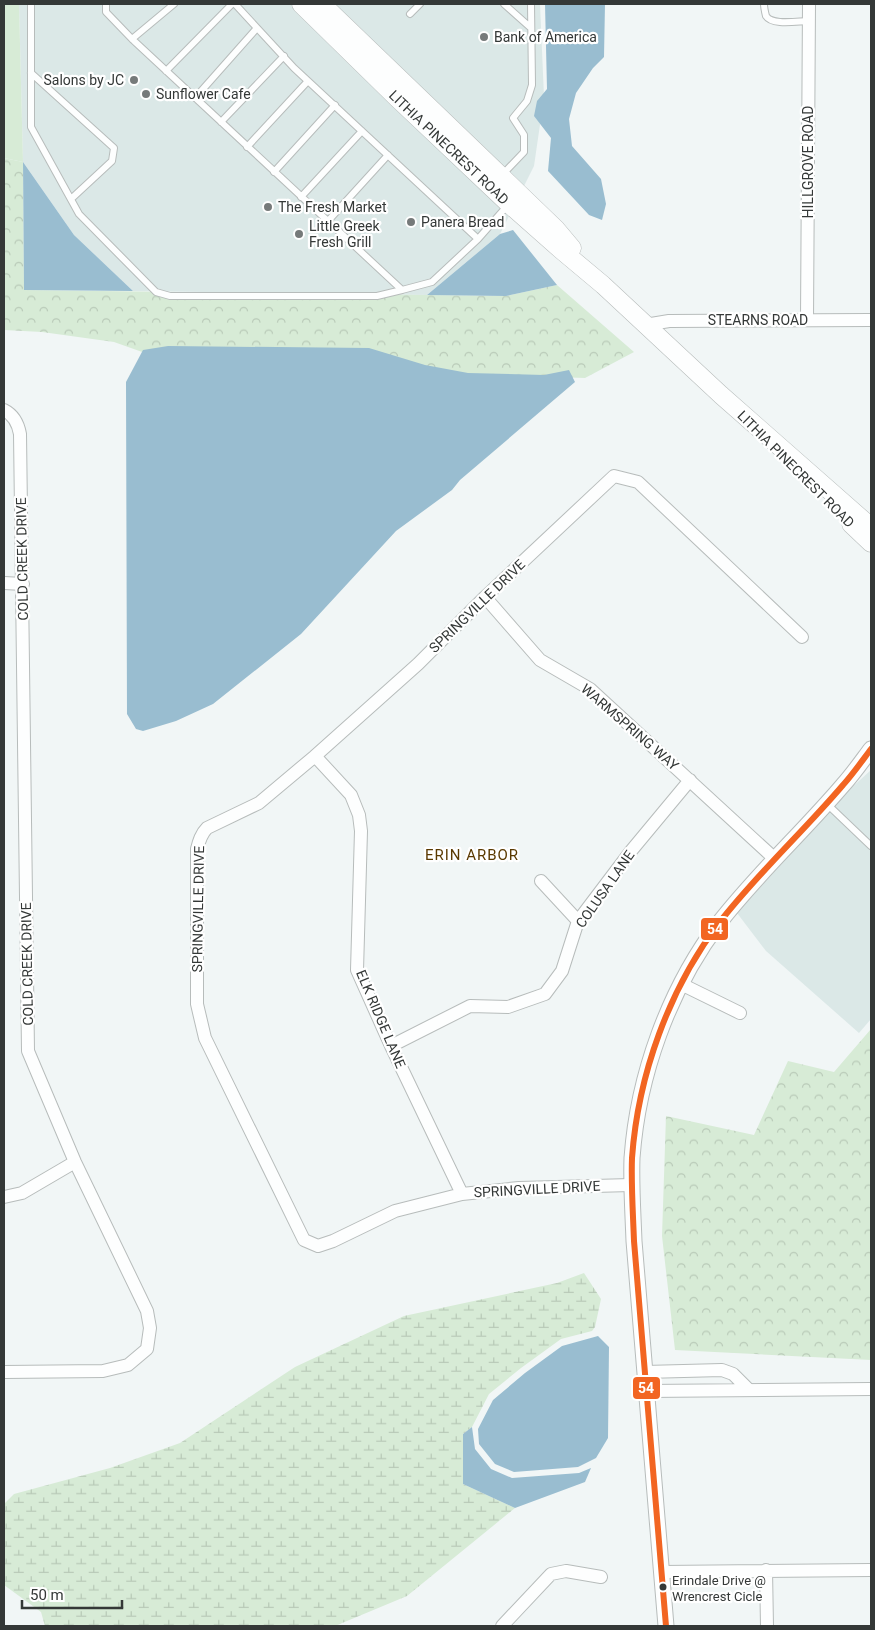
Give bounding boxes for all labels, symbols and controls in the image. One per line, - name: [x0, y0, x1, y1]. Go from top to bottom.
- place label: Bank of America: [494, 29, 597, 45]
- marker: Bank of America: [478, 31, 490, 43]
- place label: Salons by JC: [44, 72, 124, 88]
- marker: Salons by JC: [128, 74, 140, 86]
- place label: Sunflower Cafe: [156, 86, 251, 102]
- street label: LITHIA PINECREST ROAD: [386, 87, 512, 208]
- marker: Sunflower Cafe: [140, 88, 152, 100]
- street label: HILLGROVE ROAD: [800, 106, 816, 218]
- place label: The Fresh Market: [278, 199, 387, 215]
- marker: The Fresh Market: [262, 201, 274, 213]
- place label: Panera Bread: [421, 214, 504, 230]
- marker: Panera Bread: [405, 216, 417, 228]
- place label: Little Greek Fresh Grill: [309, 218, 380, 250]
- marker: Little Greek Fresh Grill: [293, 228, 305, 240]
- street label: STEARNS ROAD: [708, 312, 808, 328]
- street label: LITHIA PINECREST ROAD: [734, 407, 858, 531]
- street label: COLD CREEK DRIVE: [13, 497, 31, 621]
- street label: SPRINGVILLE DRIVE: [426, 556, 528, 656]
- street label: WARMSPRING WAY: [578, 680, 682, 774]
- street label: SPRINGVILLE DRIVE: [189, 845, 207, 973]
- district label: ERIN ARBOR: [425, 846, 519, 864]
- street label: COLUSA LANE: [572, 847, 638, 931]
- street label: COLD CREEK DRIVE: [18, 902, 36, 1026]
- line badge: 54: [700, 917, 729, 941]
- text: 54: [707, 921, 723, 937]
- street label: ELK RIDGE LANE: [353, 968, 409, 1071]
- street label: SPRINGVILLE DRIVE: [473, 1178, 601, 1200]
- line badge: 54: [632, 1376, 661, 1400]
- text: 54: [638, 1380, 654, 1396]
- place label: Erindale Drive @ Wrencrest Cicle: [672, 1573, 766, 1604]
- scale bar: [22, 1578, 122, 1610]
- marker: Erindale Drive @ Wrencrest Cicle: [658, 1582, 668, 1592]
- text: 50 m: [30, 1586, 64, 1604]

